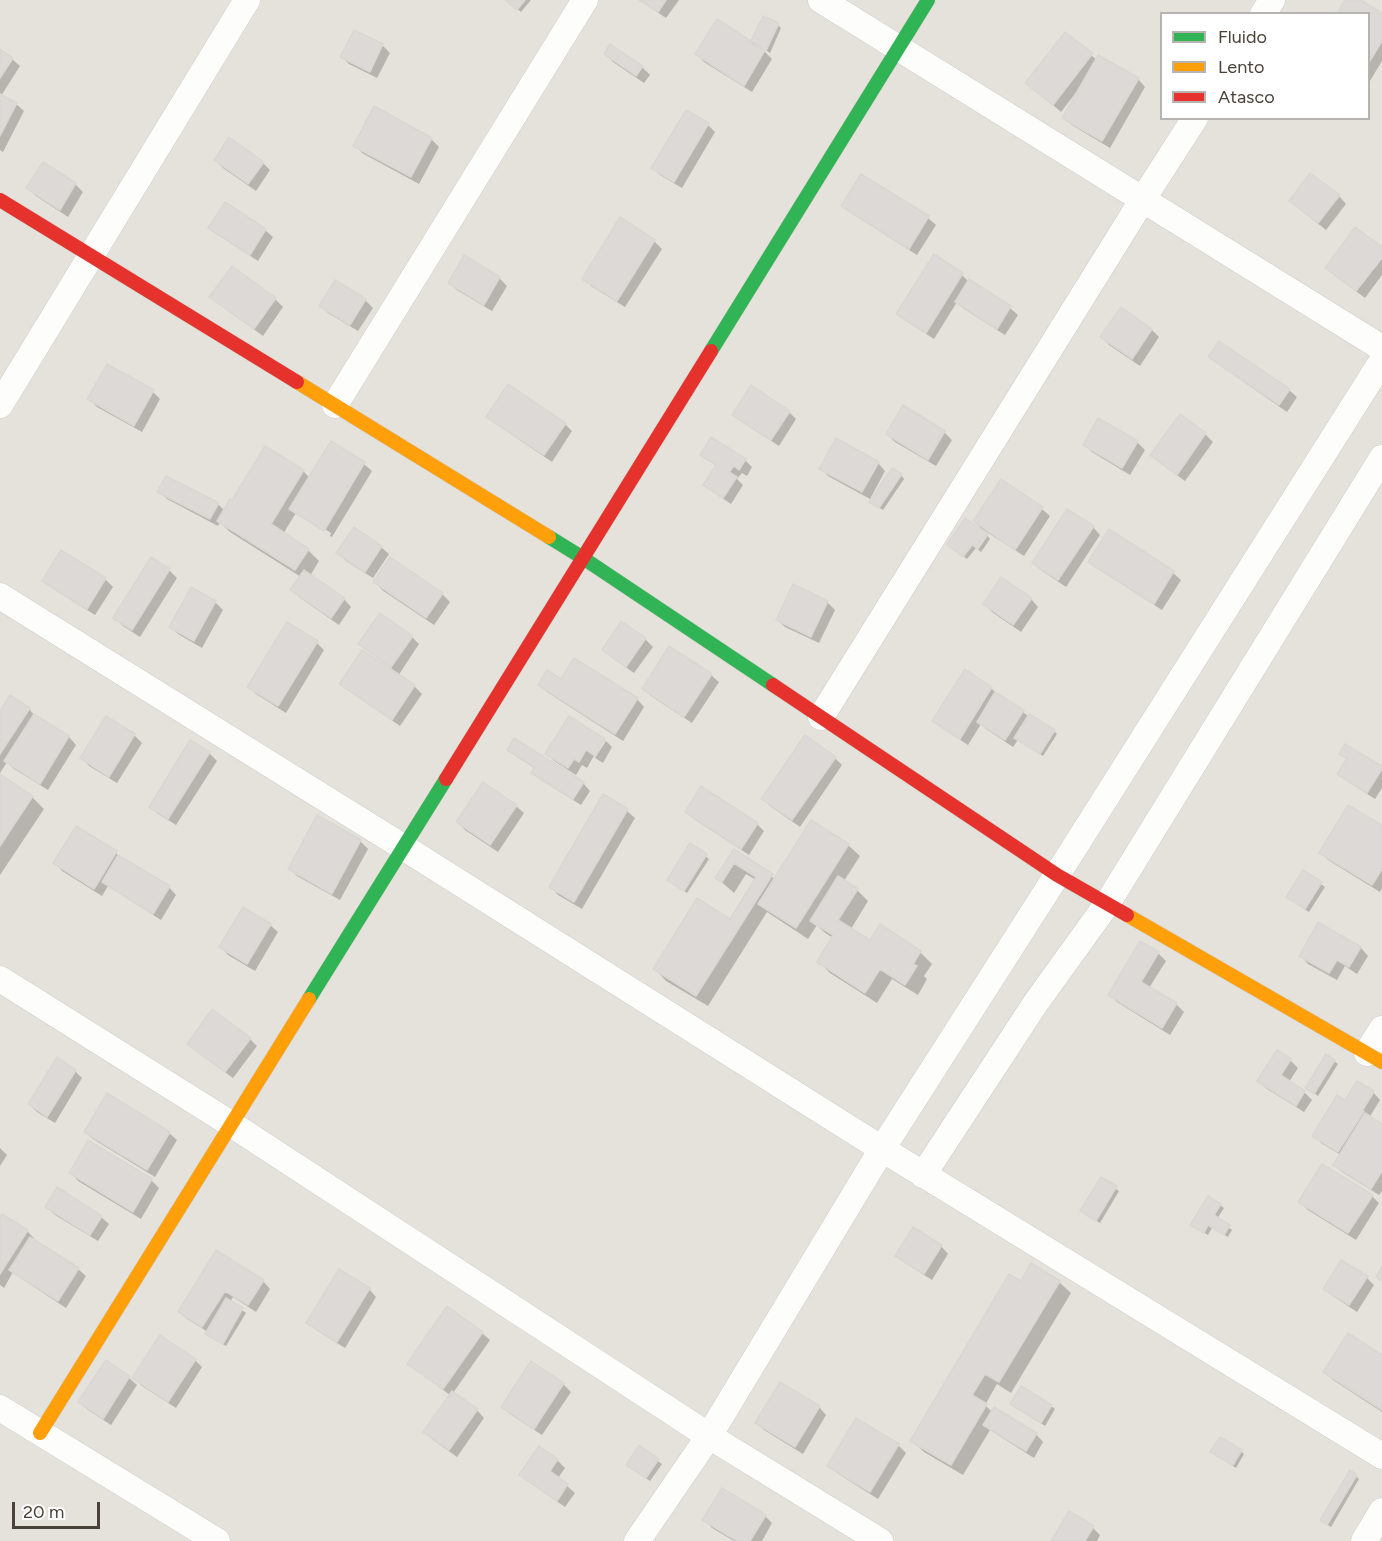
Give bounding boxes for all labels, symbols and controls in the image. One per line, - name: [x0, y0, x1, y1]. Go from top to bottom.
- legend: [1160, 12, 1370, 120]
- text: Fluido: [1218, 26, 1267, 48]
- text: Lento: [1218, 56, 1264, 78]
- text: Atasco: [1218, 86, 1275, 108]
- scale bar: [15, 1490, 104, 1528]
- text: 20 m: [23, 1501, 64, 1523]

